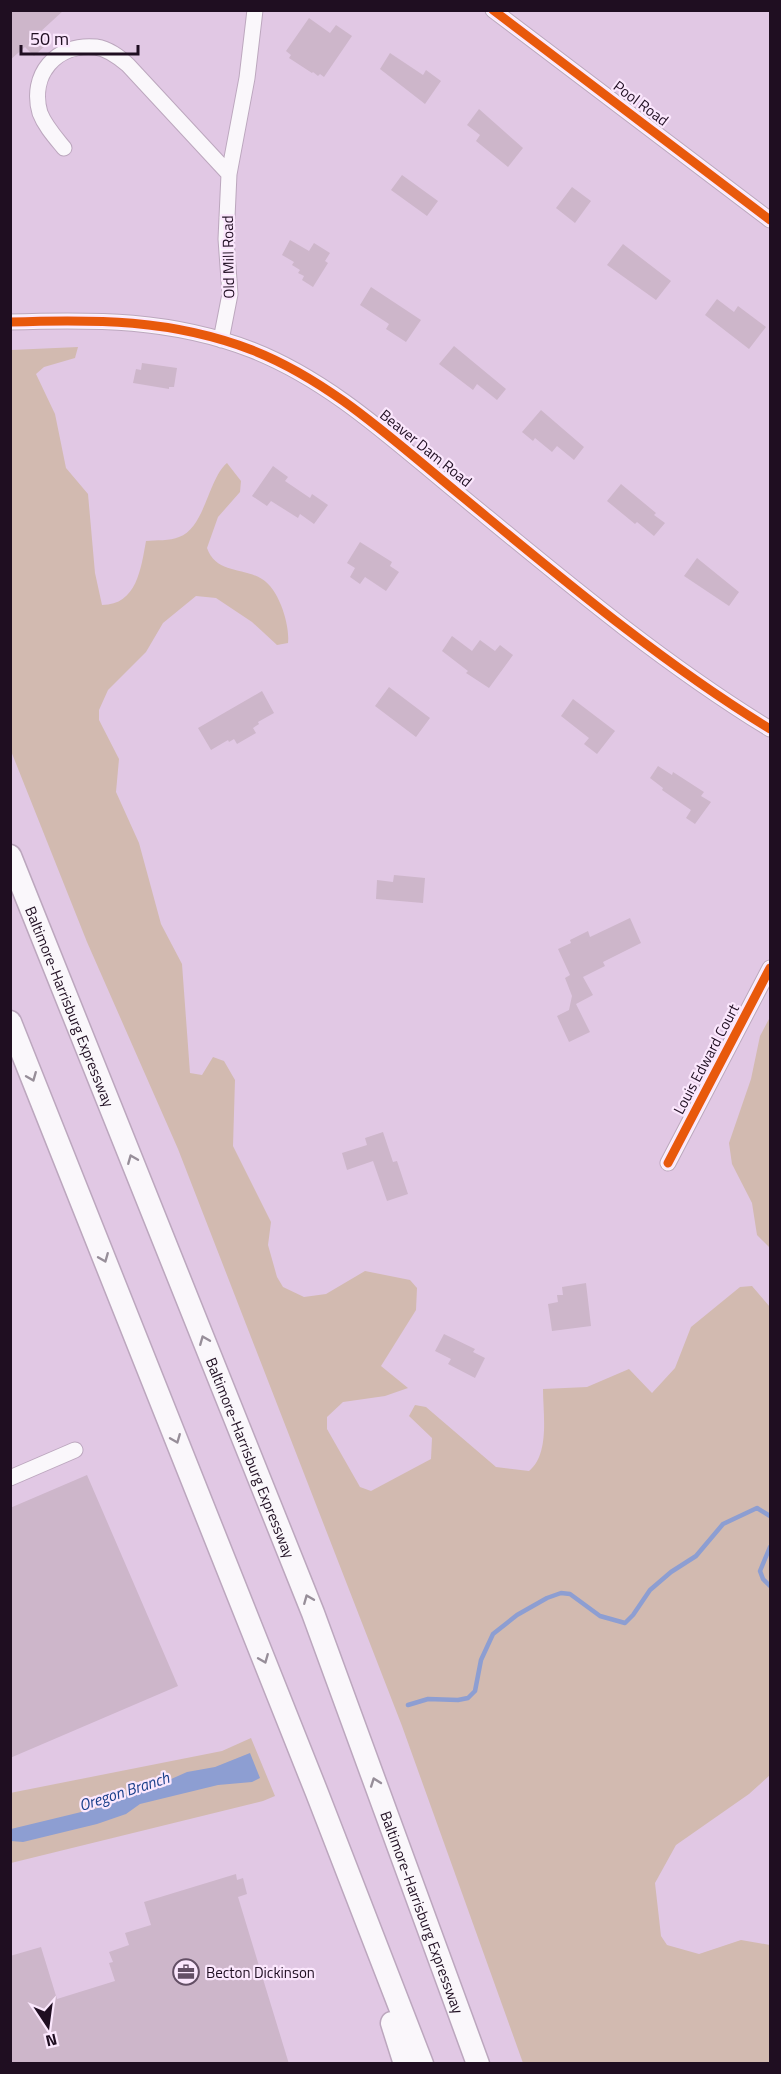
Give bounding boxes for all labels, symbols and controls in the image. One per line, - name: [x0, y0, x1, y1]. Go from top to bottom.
- scale bar: [21, 18, 138, 56]
- text: 50 m: [30, 25, 69, 52]
- street label: Pool Road: [609, 75, 673, 131]
- street label: Old Mill Road: [216, 215, 240, 299]
- street label: Beaver Dam Road: [375, 404, 477, 492]
- street label: Baltimore-Harrisburg Expressway: [20, 903, 121, 1110]
- street label: Louis Edward Court: [667, 999, 745, 1118]
- one-way arrow: [25, 1071, 37, 1082]
- one-way arrow: [127, 1154, 139, 1165]
- one-way arrow: [97, 1252, 109, 1263]
- one-way arrow: [199, 1335, 211, 1346]
- street label: Baltimore-Harrisburg Expressway: [200, 1354, 301, 1561]
- one-way arrow: [169, 1433, 181, 1444]
- one-way arrow: [303, 1594, 315, 1605]
- one-way arrow: [257, 1653, 269, 1664]
- water label: Oregon Branch: [76, 1765, 173, 1817]
- one-way arrow: [370, 1777, 383, 1788]
- street label: Baltimore-Harrisburg Expressway: [375, 1808, 470, 2017]
- office icon: Becton Dickinson: [171, 1957, 201, 1987]
- place label: Becton Dickinson: [206, 1961, 315, 1984]
- north arrow: [18, 1996, 78, 2056]
- text: N: [43, 2028, 59, 2054]

